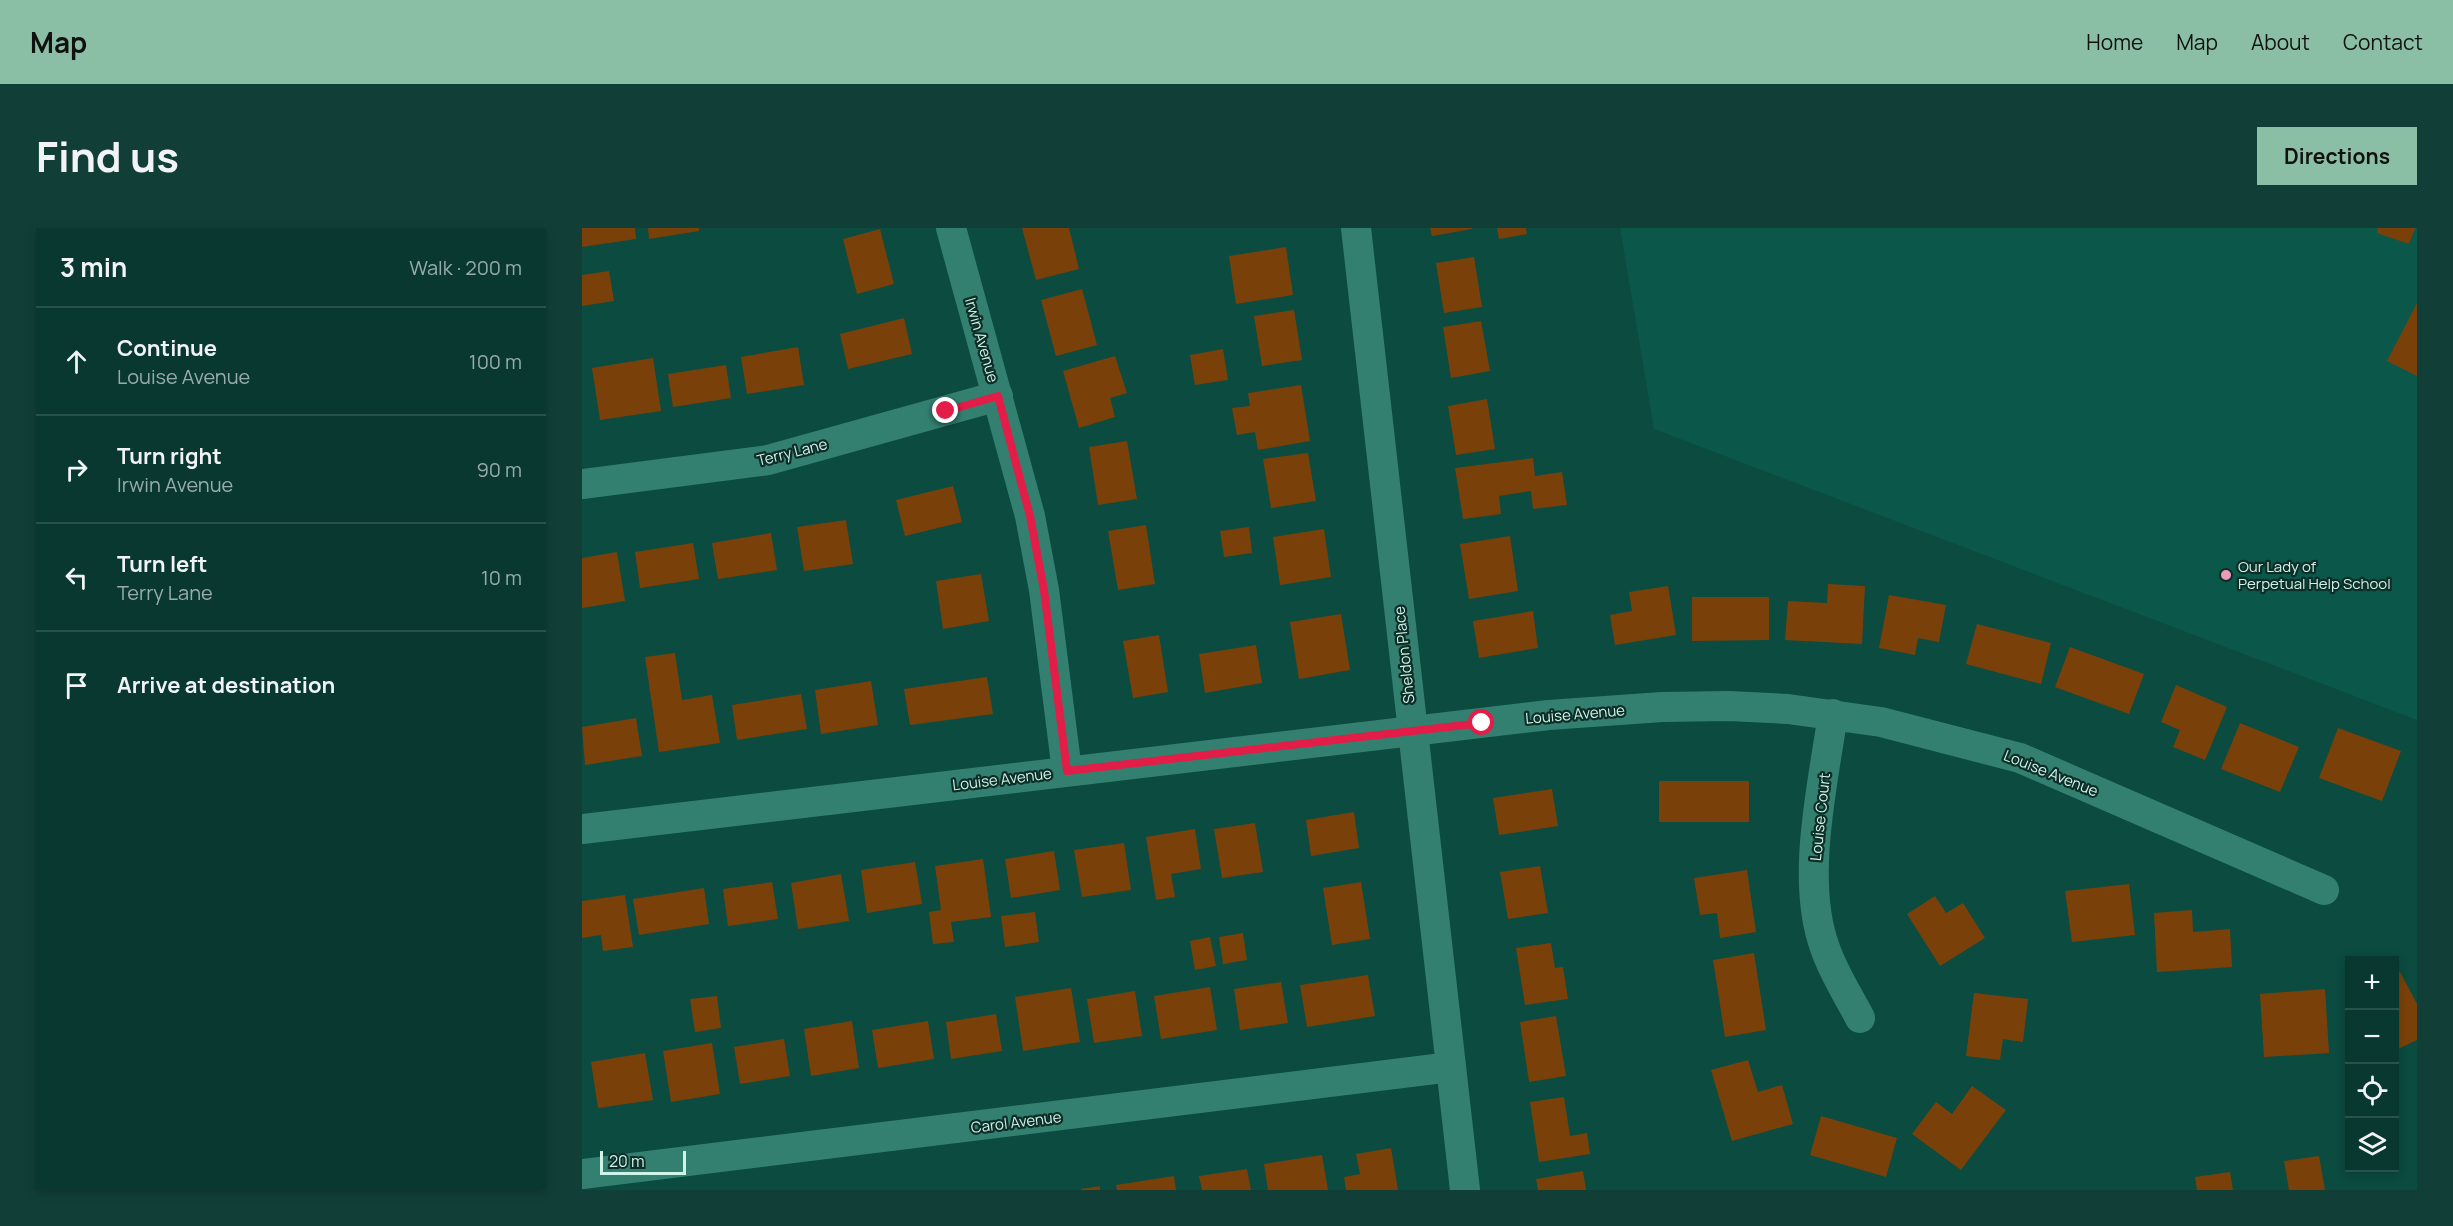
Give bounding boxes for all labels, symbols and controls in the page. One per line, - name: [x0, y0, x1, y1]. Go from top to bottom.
- text: Map: [30, 23, 87, 61]
- text: Home: [2086, 28, 2143, 56]
- text: Map: [2176, 28, 2218, 56]
- text: About: [2251, 28, 2310, 56]
- text: Contact: [2343, 28, 2423, 56]
- text: Find us: [36, 127, 179, 185]
- button: Directions: [2257, 127, 2417, 185]
- text: 3 min: [60, 249, 127, 285]
- text: Walk · 200 m: [409, 254, 522, 281]
- street label: Irwin Avenue: [960, 295, 1004, 385]
- text: Continue: [117, 333, 217, 363]
- icon: ahead: [60, 345, 93, 378]
- text: 100 m: [469, 348, 522, 375]
- text: Louise Avenue: [117, 363, 250, 390]
- route end: [932, 397, 958, 423]
- street label: Terry Lane: [755, 433, 830, 471]
- text: Turn right: [117, 441, 222, 471]
- icon: right: [60, 453, 93, 486]
- text: 90 m: [476, 456, 522, 483]
- text: Irwin Avenue: [117, 471, 233, 498]
- text: Turn left: [117, 549, 207, 579]
- place label: Our Lady of Perpetual Help School: [2238, 556, 2391, 594]
- icon: left: [60, 561, 93, 594]
- text: 10 m: [481, 564, 522, 591]
- marker: Our Lady of Perpetual Help School: [2219, 568, 2233, 582]
- text: Terry Lane: [117, 579, 213, 606]
- street label: Sheldon Place: [1388, 605, 1420, 705]
- icon: arrive: [60, 669, 93, 702]
- text: Arrive at destination: [117, 670, 335, 700]
- street label: Louise Avenue: [1524, 699, 1626, 729]
- route start: [1468, 709, 1494, 735]
- street label: Louise Avenue: [2001, 745, 2101, 802]
- street label: Louise Avenue: [951, 762, 1053, 796]
- street label: Louise Court: [1805, 772, 1835, 862]
- map controls: [2345, 956, 2399, 1172]
- button: +: [2345, 956, 2399, 1010]
- button: −: [2345, 1010, 2399, 1064]
- button: locate: [2345, 1064, 2399, 1118]
- street label: Carol Avenue: [970, 1106, 1063, 1138]
- button: layers: [2345, 1118, 2399, 1172]
- scale bar: [600, 1148, 686, 1176]
- text: 20 m: [609, 1150, 645, 1172]

